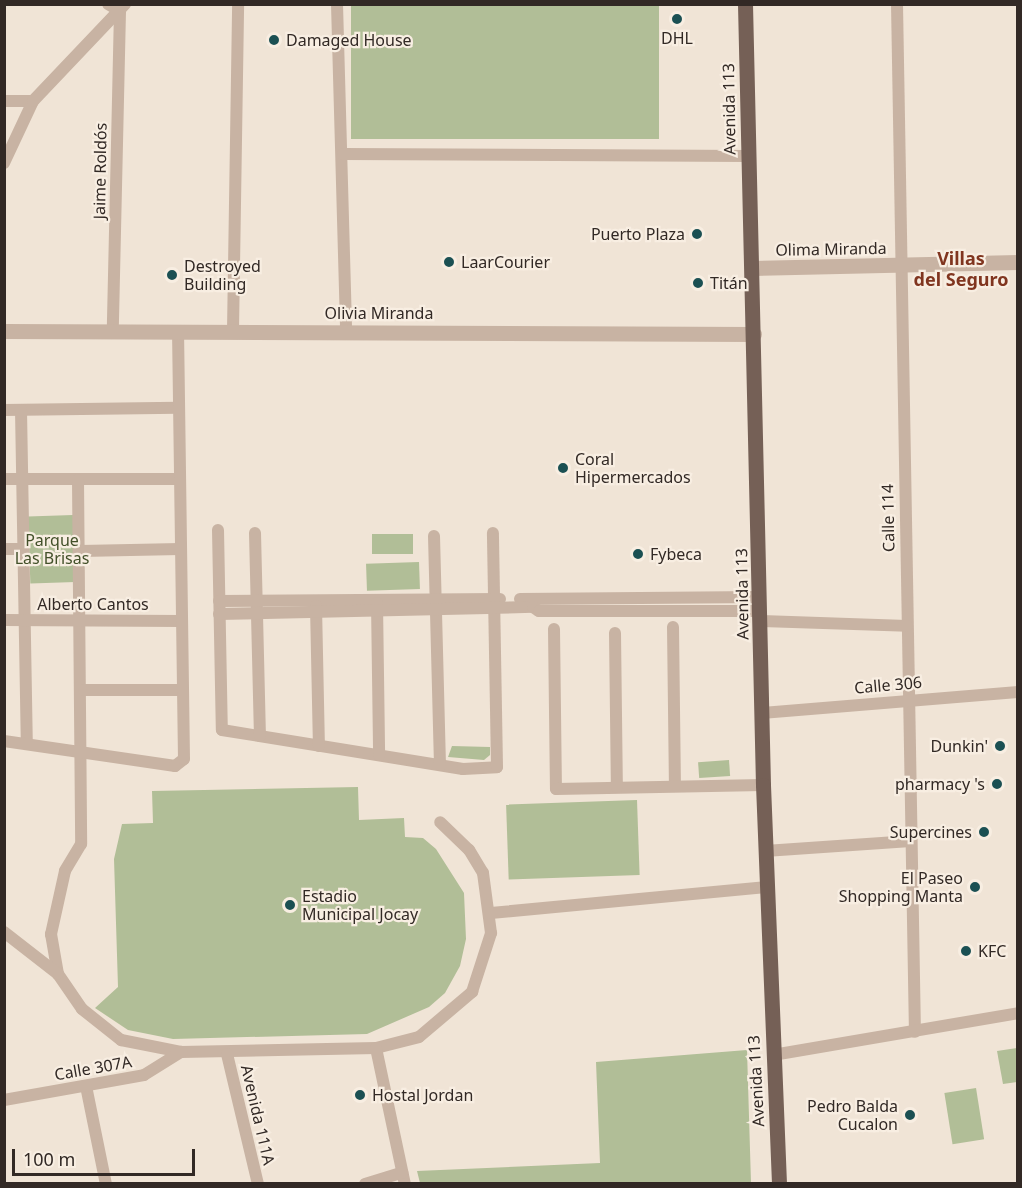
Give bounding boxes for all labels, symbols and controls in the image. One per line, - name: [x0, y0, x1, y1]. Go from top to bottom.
- marker: DHL: [670, 12, 684, 26]
- place label: DHL: [661, 28, 693, 48]
- place label: Damaged House: [286, 30, 412, 50]
- marker: Damaged House: [267, 33, 281, 47]
- street label: Avenida 113: [719, 63, 739, 155]
- street label: Jaime Roldós: [90, 123, 110, 219]
- place label: Puerto Plaza: [591, 224, 685, 244]
- marker: Puerto Plaza: [690, 227, 704, 241]
- street label: Olima Miranda: [775, 238, 887, 260]
- district label: Villas del Seguro: [914, 248, 1008, 290]
- place label: LaarCourier: [461, 252, 550, 272]
- marker: LaarCourier: [442, 255, 456, 269]
- place label: Destroyed Building: [184, 256, 261, 294]
- marker: Destroyed Building: [165, 268, 179, 282]
- place label: Titán: [710, 273, 748, 293]
- marker: Titán: [691, 276, 705, 290]
- street label: Olivia Miranda: [325, 303, 433, 323]
- place label: Coral Hipermercados: [575, 449, 691, 487]
- marker: Coral Hipermercados: [556, 461, 570, 475]
- street label: Calle 114: [878, 484, 898, 552]
- park label: Parque Las Brisas: [15, 530, 89, 568]
- place label: Fybeca: [650, 544, 702, 564]
- marker: Fybeca: [631, 547, 645, 561]
- street label: Avenida 113: [732, 548, 752, 640]
- street label: Alberto Cantos: [37, 594, 149, 614]
- street label: Calle 306: [853, 672, 923, 698]
- place label: Dunkin': [931, 736, 988, 756]
- marker: Dunkin': [993, 739, 1007, 753]
- place label: pharmacy 's: [895, 774, 985, 794]
- marker: pharmacy 's: [990, 777, 1004, 791]
- place label: Supercines: [890, 822, 972, 842]
- marker: Supercines: [977, 825, 991, 839]
- place label: El Paseo Shopping Manta: [839, 868, 963, 906]
- marker: El Paseo Shopping Manta: [968, 880, 982, 894]
- place label: Estadio Municipal Jocay: [302, 886, 418, 924]
- marker: Estadio Municipal Jocay: [283, 898, 297, 912]
- place label: KFC: [978, 941, 1006, 961]
- marker: KFC: [959, 944, 973, 958]
- street label: Avenida 113: [744, 1035, 768, 1127]
- street label: Calle 307A: [53, 1052, 133, 1084]
- street label: Avenida 111A: [237, 1063, 279, 1167]
- place label: Hostal Jordan: [372, 1085, 473, 1105]
- marker: Hostal Jordan: [353, 1088, 367, 1102]
- place label: Pedro Balda Cucalon: [807, 1096, 898, 1134]
- marker: Pedro Balda Cucalon: [903, 1108, 917, 1122]
- scale bar: [15, 1137, 198, 1175]
- text: 100 m: [23, 1147, 75, 1171]

